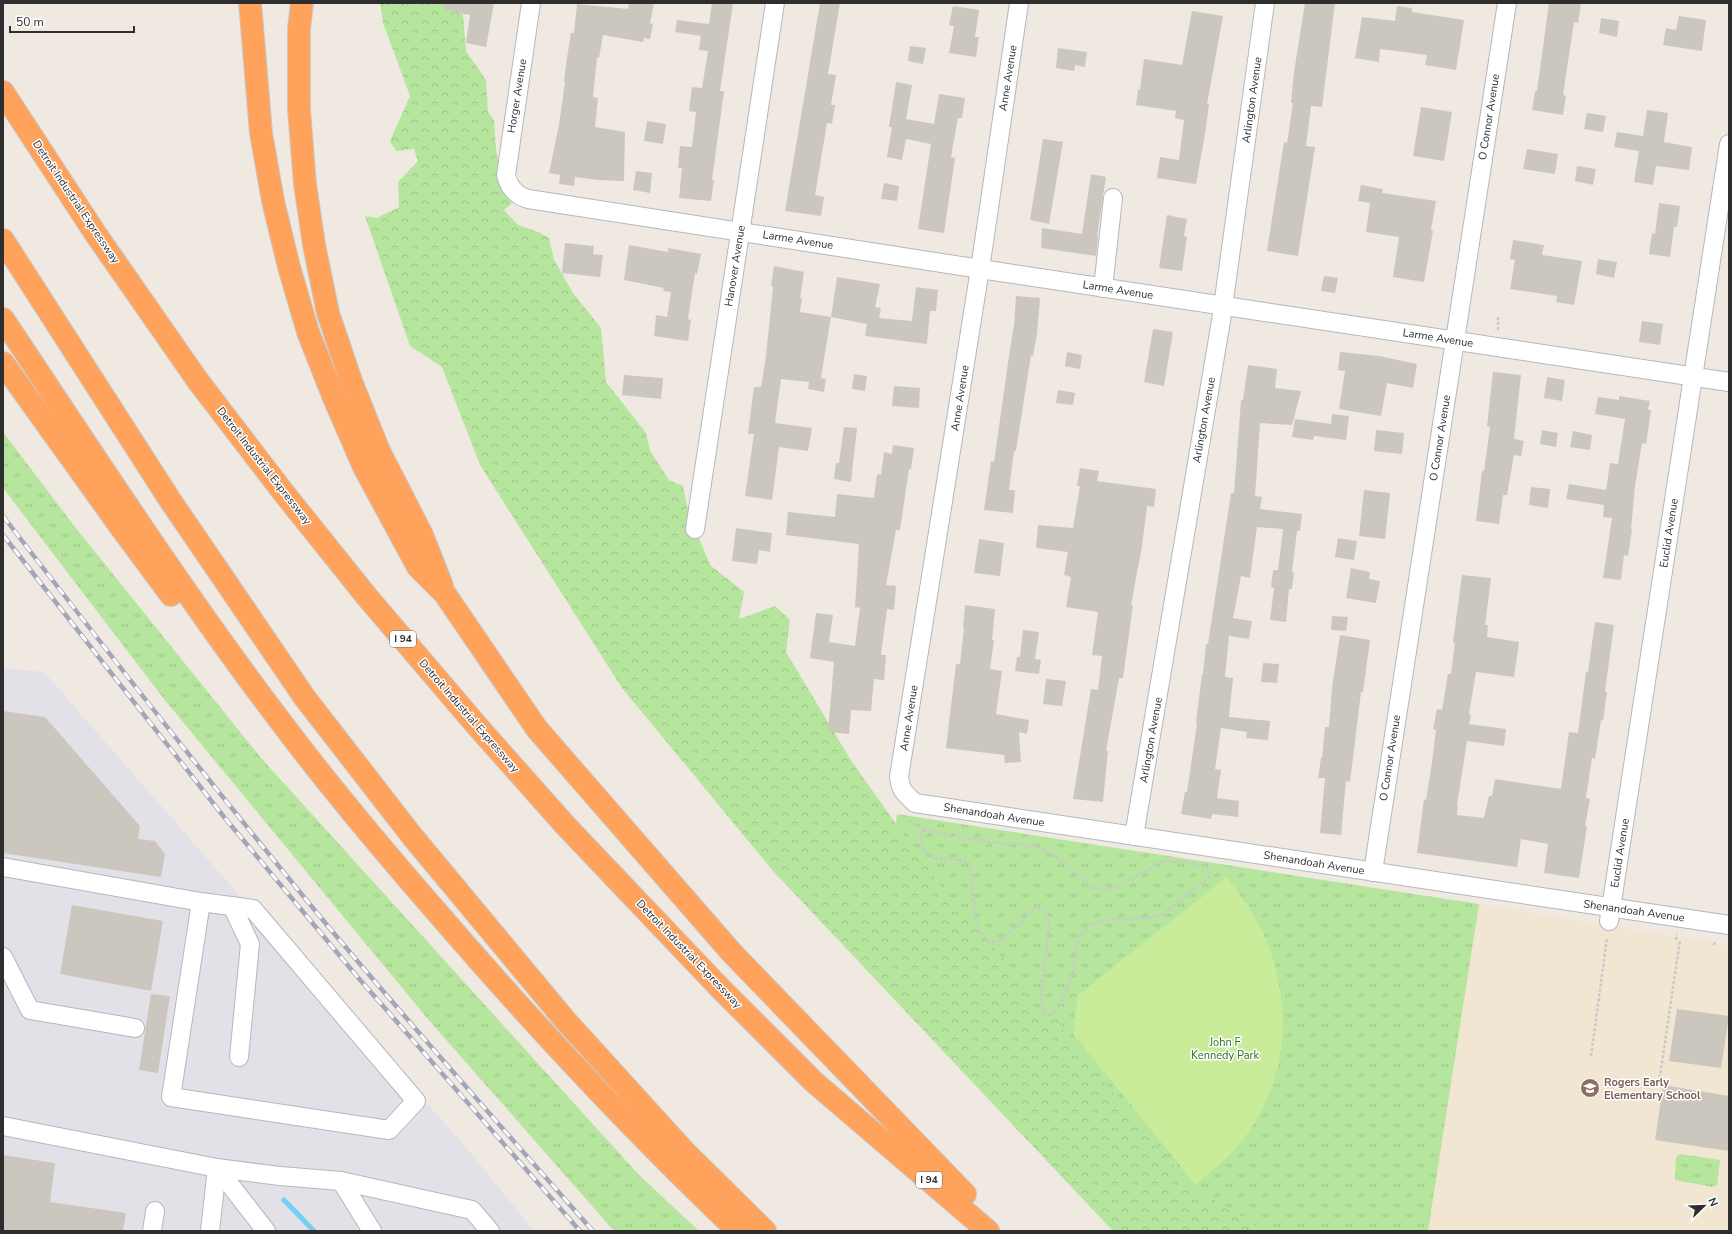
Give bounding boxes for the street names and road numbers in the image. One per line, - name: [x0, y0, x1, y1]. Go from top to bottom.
- street label: Anne Avenue: [995, 44, 1021, 112]
- street label: Arlington Avenue: [1239, 56, 1265, 144]
- street label: Horger Avenue: [504, 58, 530, 134]
- street label: O Connor Avenue: [1475, 73, 1503, 161]
- street label: Detroit Industrial Expressway: [29, 137, 123, 267]
- street label: Hanover Avenue: [721, 224, 749, 308]
- street label: Larme Avenue: [762, 227, 835, 253]
- street label: Larme Avenue: [1082, 277, 1155, 303]
- street label: Larme Avenue: [1402, 325, 1475, 351]
- street label: Anne Avenue: [947, 364, 973, 432]
- street label: Arlington Avenue: [1189, 376, 1219, 464]
- street label: O Connor Avenue: [1426, 394, 1454, 482]
- street label: Detroit Industrial Expressway: [213, 404, 315, 528]
- street label: Euclid Avenue: [1656, 497, 1682, 569]
- road number: I 94: [390, 631, 416, 647]
- street label: Detroit Industrial Expressway: [416, 656, 523, 776]
- street label: Anne Avenue: [896, 684, 922, 752]
- street label: Arlington Avenue: [1136, 696, 1166, 784]
- street label: O Connor Avenue: [1376, 714, 1404, 802]
- street label: Shenandoah Avenue: [942, 800, 1046, 830]
- street label: Euclid Avenue: [1607, 817, 1633, 889]
- street label: Shenandoah Avenue: [1262, 848, 1366, 878]
- street label: Detroit Industrial Expressway: [633, 896, 745, 1012]
- street label: Shenandoah Avenue: [1582, 896, 1686, 926]
- road number: I 94: [916, 1172, 942, 1188]

